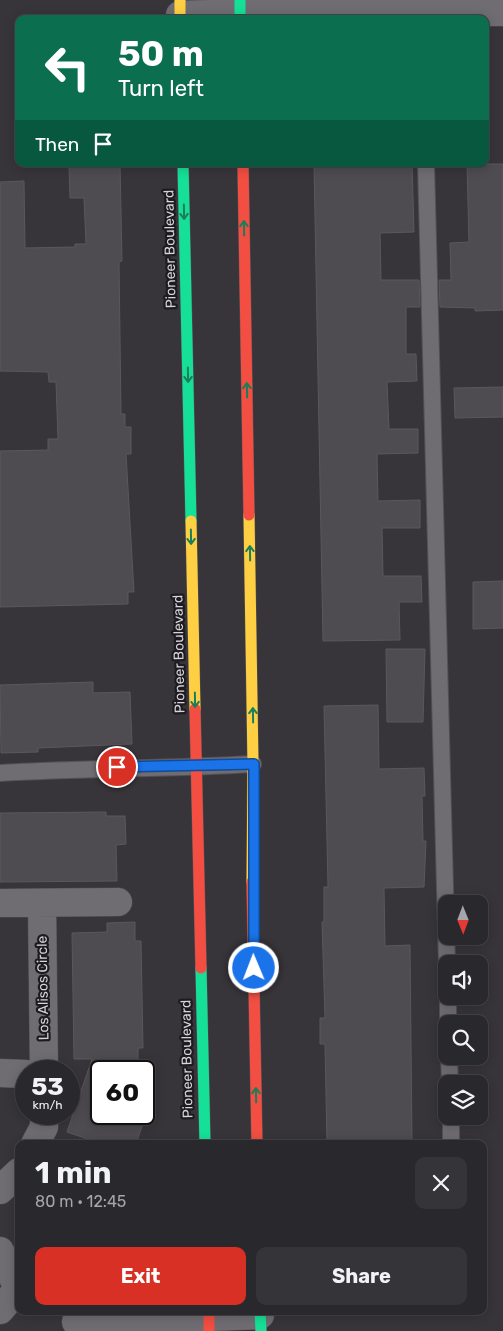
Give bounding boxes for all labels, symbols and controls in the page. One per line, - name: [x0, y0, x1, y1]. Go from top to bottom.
- text: 50 m: [118, 33, 204, 75]
- icon: left: [35, 35, 100, 100]
- text: Turn left: [118, 75, 204, 102]
- icon: arrive: [89, 130, 117, 158]
- text: Then: [35, 133, 79, 156]
- street label: Pioneer Boulevard: [160, 190, 180, 308]
- one-way arrow: [179, 204, 189, 220]
- one-way arrow: [239, 220, 249, 236]
- one-way arrow: [183, 366, 193, 383]
- one-way arrow: [242, 383, 252, 399]
- one-way arrow: [186, 529, 196, 545]
- one-way arrow: [245, 545, 255, 562]
- street label: Pioneer Boulevard: [169, 595, 189, 713]
- one-way arrow: [190, 692, 200, 708]
- one-way arrow: [248, 708, 257, 724]
- pin: [96, 746, 138, 788]
- icon: arrive: [103, 753, 131, 781]
- north arrow: [438, 895, 488, 945]
- map controls: [438, 895, 488, 1125]
- street label: Los Alisos Circle: [34, 935, 52, 1041]
- position arrow: [227, 941, 279, 993]
- button: sound: [438, 955, 488, 1005]
- street label: Pioneer Boulevard: [177, 1000, 197, 1118]
- button: search: [438, 1015, 488, 1065]
- speed limit sign: 60: [90, 1060, 155, 1125]
- text: 53: [31, 1072, 64, 1101]
- button: layers: [438, 1075, 488, 1125]
- one-way arrow: [251, 1087, 261, 1104]
- text: km/h: [33, 1098, 62, 1112]
- text: 1 min: [35, 1155, 112, 1191]
- button: close: [415, 1157, 467, 1209]
- text: 80 m · 12:45: [35, 1192, 126, 1211]
- button: Exit: [35, 1247, 246, 1305]
- button: Share: [256, 1247, 467, 1305]

